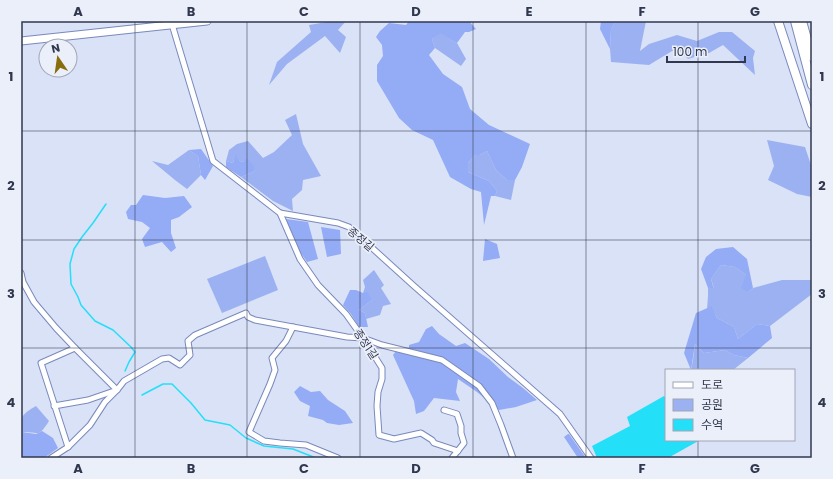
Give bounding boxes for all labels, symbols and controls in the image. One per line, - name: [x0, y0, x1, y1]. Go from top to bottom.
- text: A: [73, 2, 83, 21]
- text: B: [187, 2, 196, 21]
- text: C: [299, 2, 309, 21]
- text: D: [411, 2, 421, 21]
- text: E: [525, 2, 533, 21]
- text: F: [638, 2, 646, 21]
- text: G: [750, 2, 760, 21]
- north arrow: [38, 38, 78, 78]
- scale bar: [667, 38, 745, 64]
- text: N: [50, 40, 62, 57]
- text: 100 m: [673, 43, 707, 60]
- text: 1: [9, 67, 13, 86]
- text: 1: [820, 67, 824, 86]
- text: 2: [7, 176, 15, 195]
- text: 2: [818, 176, 826, 195]
- street label: 종정길: [344, 223, 378, 255]
- text: 3: [7, 284, 15, 303]
- text: 3: [818, 284, 826, 303]
- street label: 종정1길: [350, 325, 382, 363]
- legend: [665, 369, 795, 441]
- text: 도로: [701, 376, 723, 393]
- text: 4: [7, 393, 16, 412]
- text: 4: [818, 393, 827, 412]
- text: 공원: [701, 396, 723, 413]
- text: 수역: [701, 416, 723, 433]
- text: A: [73, 459, 83, 478]
- text: B: [187, 459, 196, 478]
- text: C: [299, 459, 309, 478]
- text: D: [411, 459, 421, 478]
- text: E: [525, 459, 533, 478]
- text: F: [638, 459, 646, 478]
- text: G: [750, 459, 760, 478]

